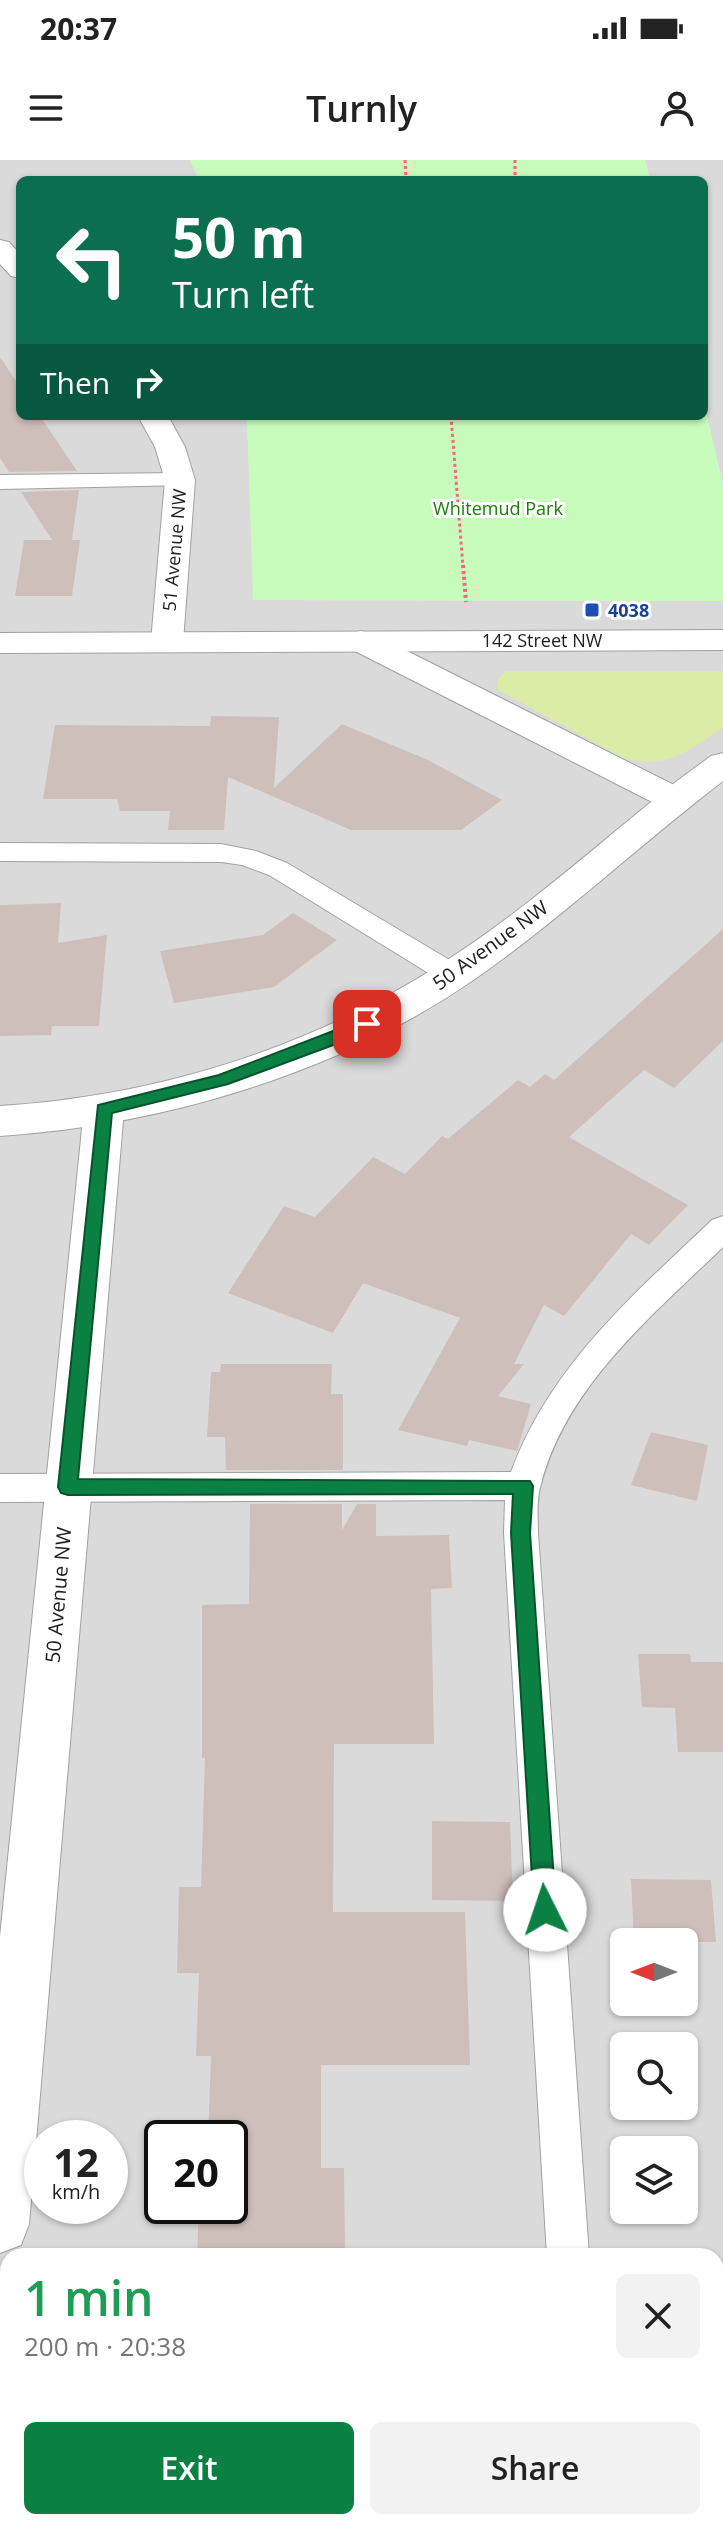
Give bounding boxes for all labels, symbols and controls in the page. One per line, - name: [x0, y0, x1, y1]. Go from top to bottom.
- text: 20:37: [40, 8, 117, 49]
- text: Turnly: [306, 84, 417, 133]
- icon: menu: [24, 86, 68, 130]
- icon: person: [655, 86, 699, 130]
- text: 50 m: [172, 198, 306, 274]
- icon: left: [40, 208, 144, 312]
- text: Turn left: [172, 270, 314, 319]
- icon: right: [126, 360, 170, 404]
- text: Then: [40, 362, 110, 403]
- street label: 51 Avenue NW: [157, 487, 191, 612]
- park label: Whitemud Park: [433, 496, 563, 520]
- place label: 4038: [608, 598, 649, 622]
- marker: 4038: [583, 601, 601, 619]
- street label: 142 Street NW: [482, 628, 603, 652]
- street label: 50 Avenue NW: [427, 894, 554, 996]
- pin: [333, 990, 401, 1058]
- icon: arrive: [345, 1002, 389, 1046]
- street label: 50 Avenue NW: [39, 1525, 77, 1664]
- position arrow: [503, 1868, 587, 1952]
- north arrow: [610, 1928, 698, 2016]
- map controls: [610, 1928, 698, 2224]
- button: search: [610, 2032, 698, 2120]
- speed limit sign: 20: [144, 2120, 248, 2224]
- text: 12: [53, 2134, 99, 2189]
- button: layers: [610, 2136, 698, 2224]
- text: km/h: [52, 2178, 100, 2205]
- text: 1 min: [24, 2265, 154, 2330]
- button: close: [616, 2274, 700, 2358]
- text: 200 m · 20:38: [24, 2328, 186, 2364]
- button: Exit: [24, 2422, 354, 2514]
- button: Share: [370, 2422, 700, 2514]

